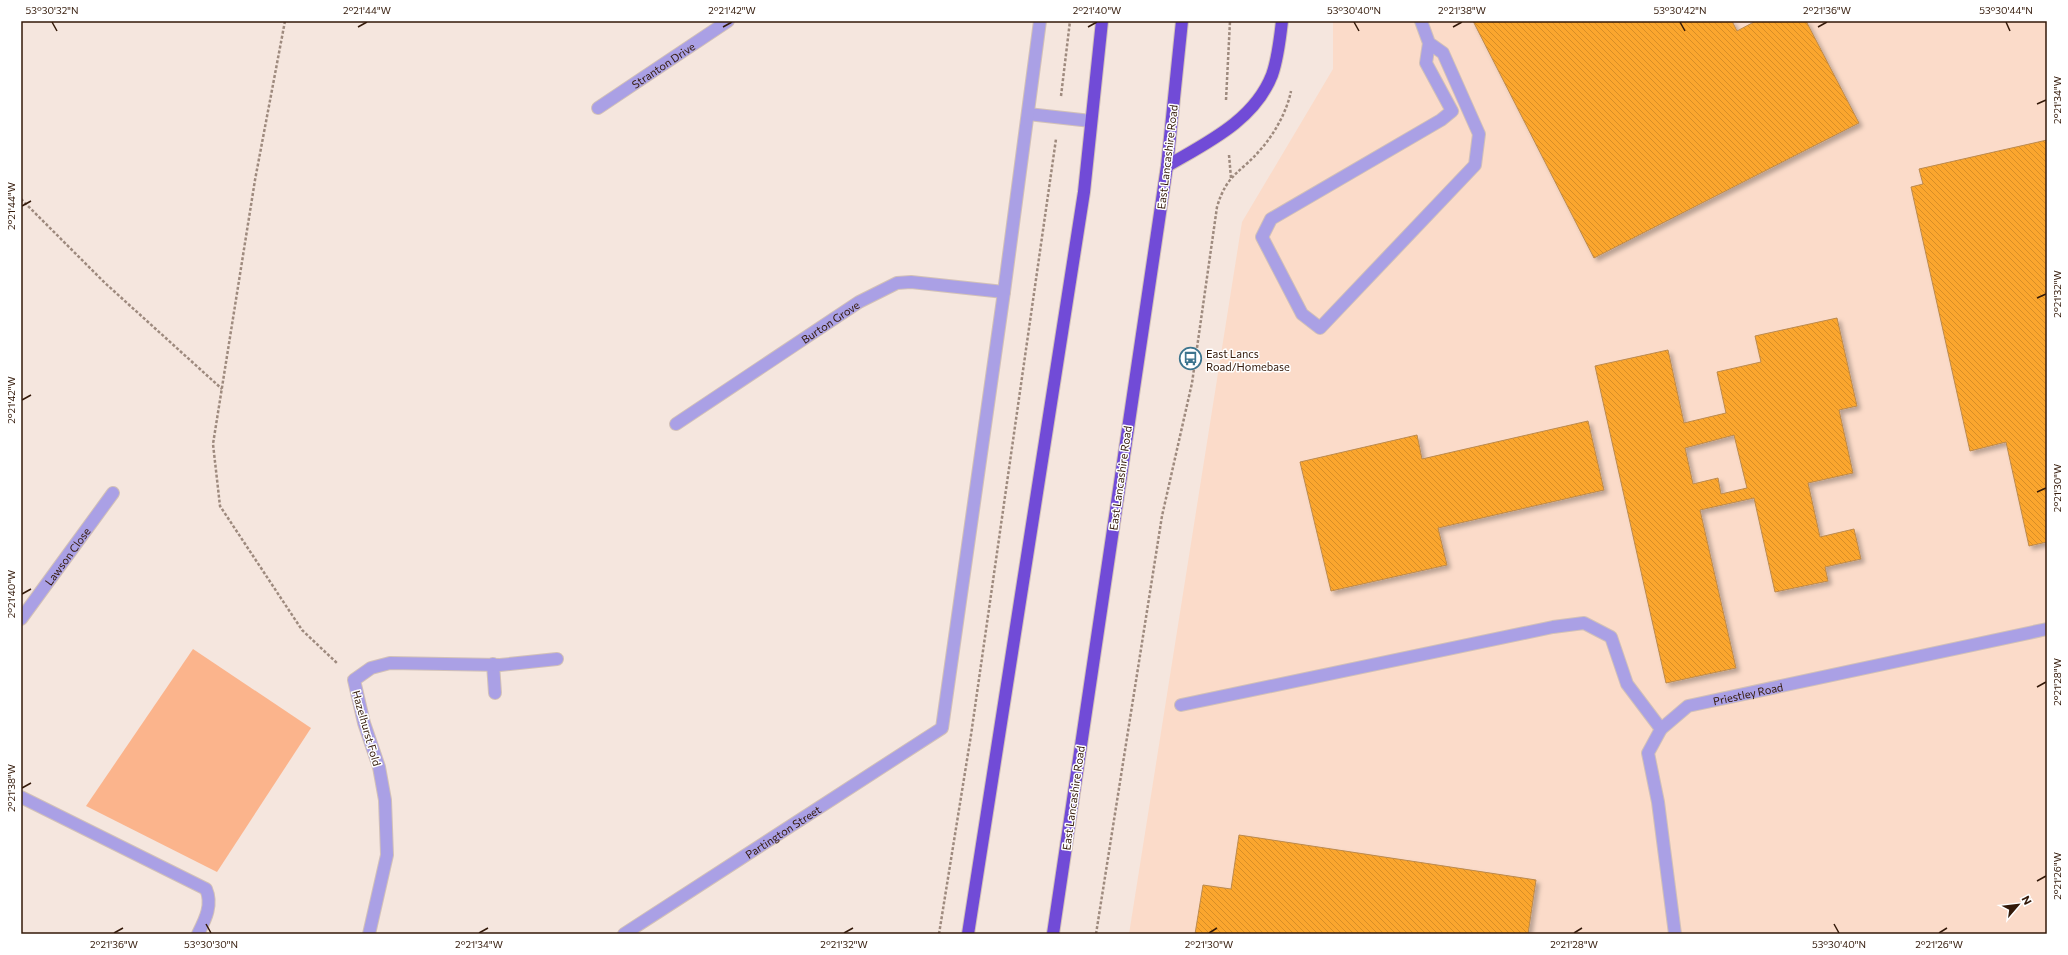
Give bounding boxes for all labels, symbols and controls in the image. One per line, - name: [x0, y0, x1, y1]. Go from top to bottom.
- text: 53°30'32"N: [26, 4, 78, 16]
- text: 2°21'44"W: [343, 4, 391, 16]
- text: 2°21'42"W: [708, 4, 756, 16]
- text: 2°21'40"W: [1073, 4, 1121, 16]
- text: 53°30'40"N: [1327, 4, 1381, 16]
- text: 2°21'38"W: [1438, 4, 1486, 16]
- text: 53°30'42"N: [1653, 4, 1707, 16]
- text: 2°21'36"W: [1803, 4, 1851, 16]
- text: 53°30'44"N: [1979, 4, 2033, 16]
- street label: Stranton Drive: [629, 39, 697, 90]
- text: 2°21'34"W: [2051, 76, 2063, 124]
- street label: East Lancashire Road: [1154, 104, 1180, 210]
- text: 2°21'44"W: [5, 182, 17, 230]
- text: 2°21'32"W: [2051, 270, 2063, 318]
- street label: Burton Grove: [798, 297, 862, 345]
- bus stop icon: East Lancs Road/Homebase: [1178, 346, 1204, 372]
- place label: East Lancs Road/Homebase: [1206, 347, 1290, 373]
- text: 2°21'42"W: [5, 376, 17, 424]
- street label: East Lancashire Road: [1106, 425, 1134, 531]
- text: 2°21'30"W: [2051, 464, 2063, 512]
- street label: Lawson Close: [42, 524, 93, 587]
- text: 2°21'40"W: [5, 570, 17, 618]
- text: 2°21'28"W: [2051, 658, 2063, 706]
- street label: Priestley Road: [1711, 679, 1784, 707]
- street label: Hazelhurst Fold: [350, 689, 384, 767]
- street label: East Lancashire Road: [1059, 745, 1087, 851]
- text: 2°21'38"W: [5, 764, 17, 812]
- street label: Partington Street: [742, 802, 823, 860]
- text: 2°21'26"W: [2051, 852, 2063, 900]
- north arrow: [1998, 885, 2038, 925]
- text: N: [2020, 893, 2035, 907]
- text: 2°21'36"W: [90, 938, 138, 950]
- text: 53°30'30"N: [184, 938, 238, 950]
- text: 2°21'34"W: [455, 938, 503, 950]
- text: 2°21'32"W: [820, 938, 868, 950]
- text: 2°21'30"W: [1185, 938, 1233, 950]
- text: 2°21'28"W: [1550, 938, 1598, 950]
- text: 53°30'40"N: [1812, 938, 1866, 950]
- text: 2°21'26"W: [1915, 938, 1963, 950]

